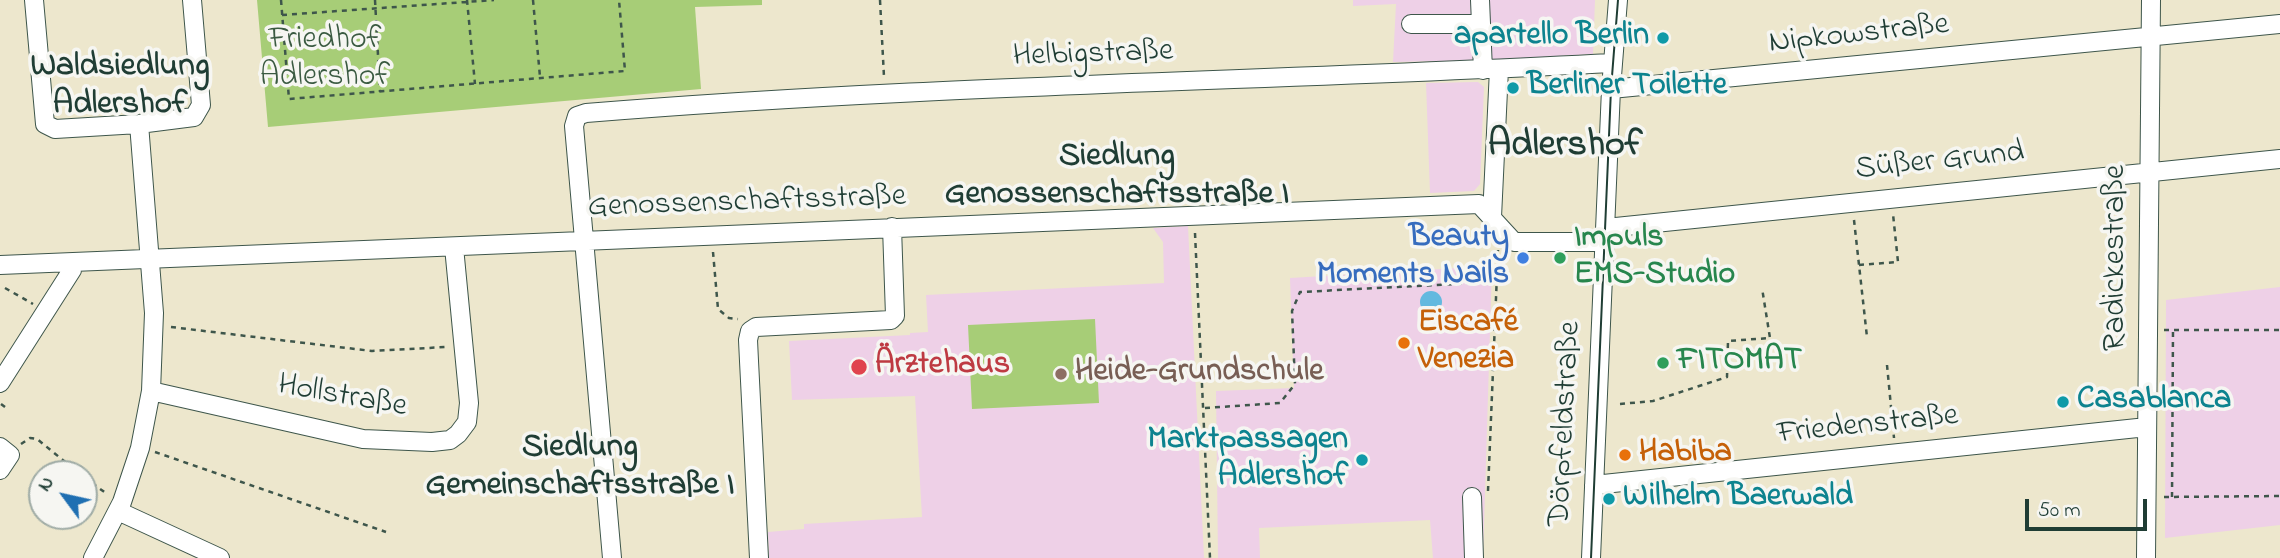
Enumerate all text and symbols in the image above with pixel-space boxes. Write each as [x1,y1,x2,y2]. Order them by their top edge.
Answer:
street label: Nipkowstraße [1767,7,1951,65]
place label: apartello Berlin [1454,19,1649,57]
park label: Friedhof Adlershof [260,23,390,98]
marker: apartello Berlin [1655,30,1671,46]
street label: Helbigstraße [1012,34,1174,78]
district label: Waldsiedlung Adlershof [31,49,209,127]
place label: Berliner Toilette [1527,69,1727,107]
marker: Berliner Toilette [1505,80,1521,96]
district label: Adlershof [1488,125,1642,171]
street label: Süßer Grund [1854,135,2026,191]
district label: Siedlung Genossenschaftsstraße I [945,139,1289,217]
street label: Radickestraße [2099,165,2137,351]
street label: Genossenschaftsstraße [587,179,907,229]
place label: Beauty Moments Nails [1317,221,1509,296]
place label: Impuls EMS-Studio [1574,221,1735,296]
marker: Beauty Moments Nails [1515,250,1531,266]
marker: Impuls EMS-Studio [1552,250,1568,266]
place label: Eiscafé Venezia [1418,306,1518,381]
street label: Dörpfeldstraße [1542,320,1592,528]
marker: Eiscafé Venezia [1396,335,1412,351]
place label: FITOMAT [1677,344,1802,382]
place label: Ärztehaus [875,348,1010,386]
place label: Heide-Grundschule [1075,355,1324,393]
marker: FITOMAT [1655,355,1671,371]
marker: Ärztehaus [849,357,869,377]
marker: Heide-Grundschule [1053,366,1069,382]
street label: Hollstraße [274,368,410,428]
place label: Casablanca [2077,383,2231,421]
marker: Casablanca [2055,394,2071,410]
street label: Friedenstraße [1776,398,1960,456]
place label: Marktpassagen Adlershof [1148,423,1348,498]
district label: Siedlung Gemeinschaftsstraße I [426,430,734,508]
place label: Habiba [1639,436,1732,474]
marker: Habiba [1617,447,1633,463]
marker: Marktpassagen Adlershof [1354,452,1370,468]
north arrow [28,460,98,530]
text: N [32,472,61,497]
place label: Wilhelm Baerwald [1623,480,1853,518]
scale bar [2028,484,2150,528]
marker: Wilhelm Baerwald [1601,491,1617,507]
text: 50 m [2038,496,2081,526]

